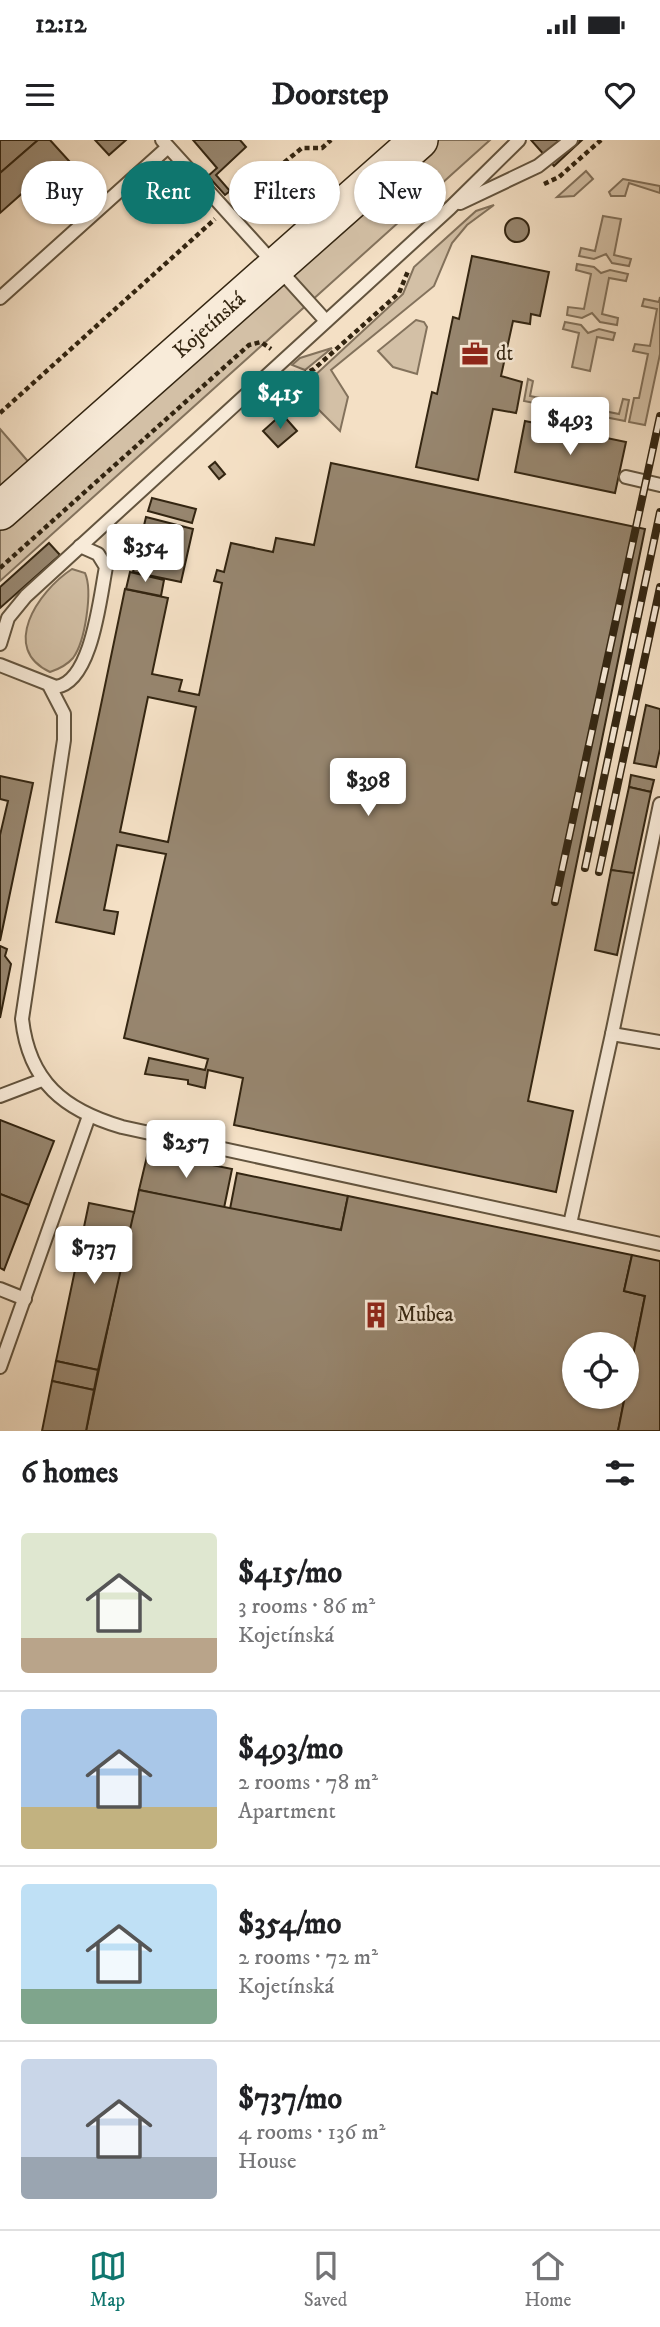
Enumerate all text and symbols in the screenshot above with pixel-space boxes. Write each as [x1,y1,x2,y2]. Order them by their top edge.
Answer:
text: 12:12 [35,8,86,41]
text: Doorstep [271,75,389,115]
icon: menu [21,76,59,114]
icon: heart [601,76,639,114]
chip: Buy [21,161,107,224]
chip: Rent [121,161,215,224]
chip: Filters [229,161,340,224]
chip: New [354,161,446,224]
street label: Kojetínská [168,286,251,364]
office icon: dt [460,339,490,369]
place label: dt [496,341,513,367]
pin: $415 [239,372,321,431]
text: $415 [257,379,303,408]
pin: $493 [529,398,611,457]
text: $493 [547,405,593,434]
pin: $354 [104,524,186,584]
text: $354 [123,532,167,561]
pin: $398 [327,758,409,818]
text: $398 [346,766,390,795]
pin: $257 [145,1121,227,1180]
text: $257 [162,1128,210,1157]
pin: $737 [53,1226,135,1286]
text: $737 [71,1234,117,1263]
building icon: Mubea [361,1300,391,1330]
place label: Mubea [397,1302,454,1328]
map controls [562,1332,639,1409]
button: locate [562,1332,639,1409]
icon: filters [601,1454,639,1492]
text: 6 homes [21,1455,118,1492]
text: $415/mo [238,1555,342,1592]
icon: home [77,1561,161,1645]
text: 3 rooms · 86 m² [238,1592,375,1621]
text: Kojetínská [238,1621,334,1650]
text: $493/mo [238,1731,343,1768]
icon: home [77,1737,161,1821]
text: 2 rooms · 78 m² [238,1768,378,1797]
text: Apartment [238,1797,336,1826]
text: $354/mo [238,1906,341,1943]
icon: home [77,1912,161,1996]
text: 2 rooms · 72 m² [238,1943,378,1972]
text: Kojetínská [238,1972,334,2001]
text: $737/mo [238,2081,342,2118]
icon: home [77,2087,161,2171]
text: 4 rooms · 136 m² [238,2118,385,2147]
text: House [238,2147,296,2176]
tab: Map [89,2247,127,2312]
tab: Saved [304,2247,347,2312]
tab: Home [524,2247,571,2312]

